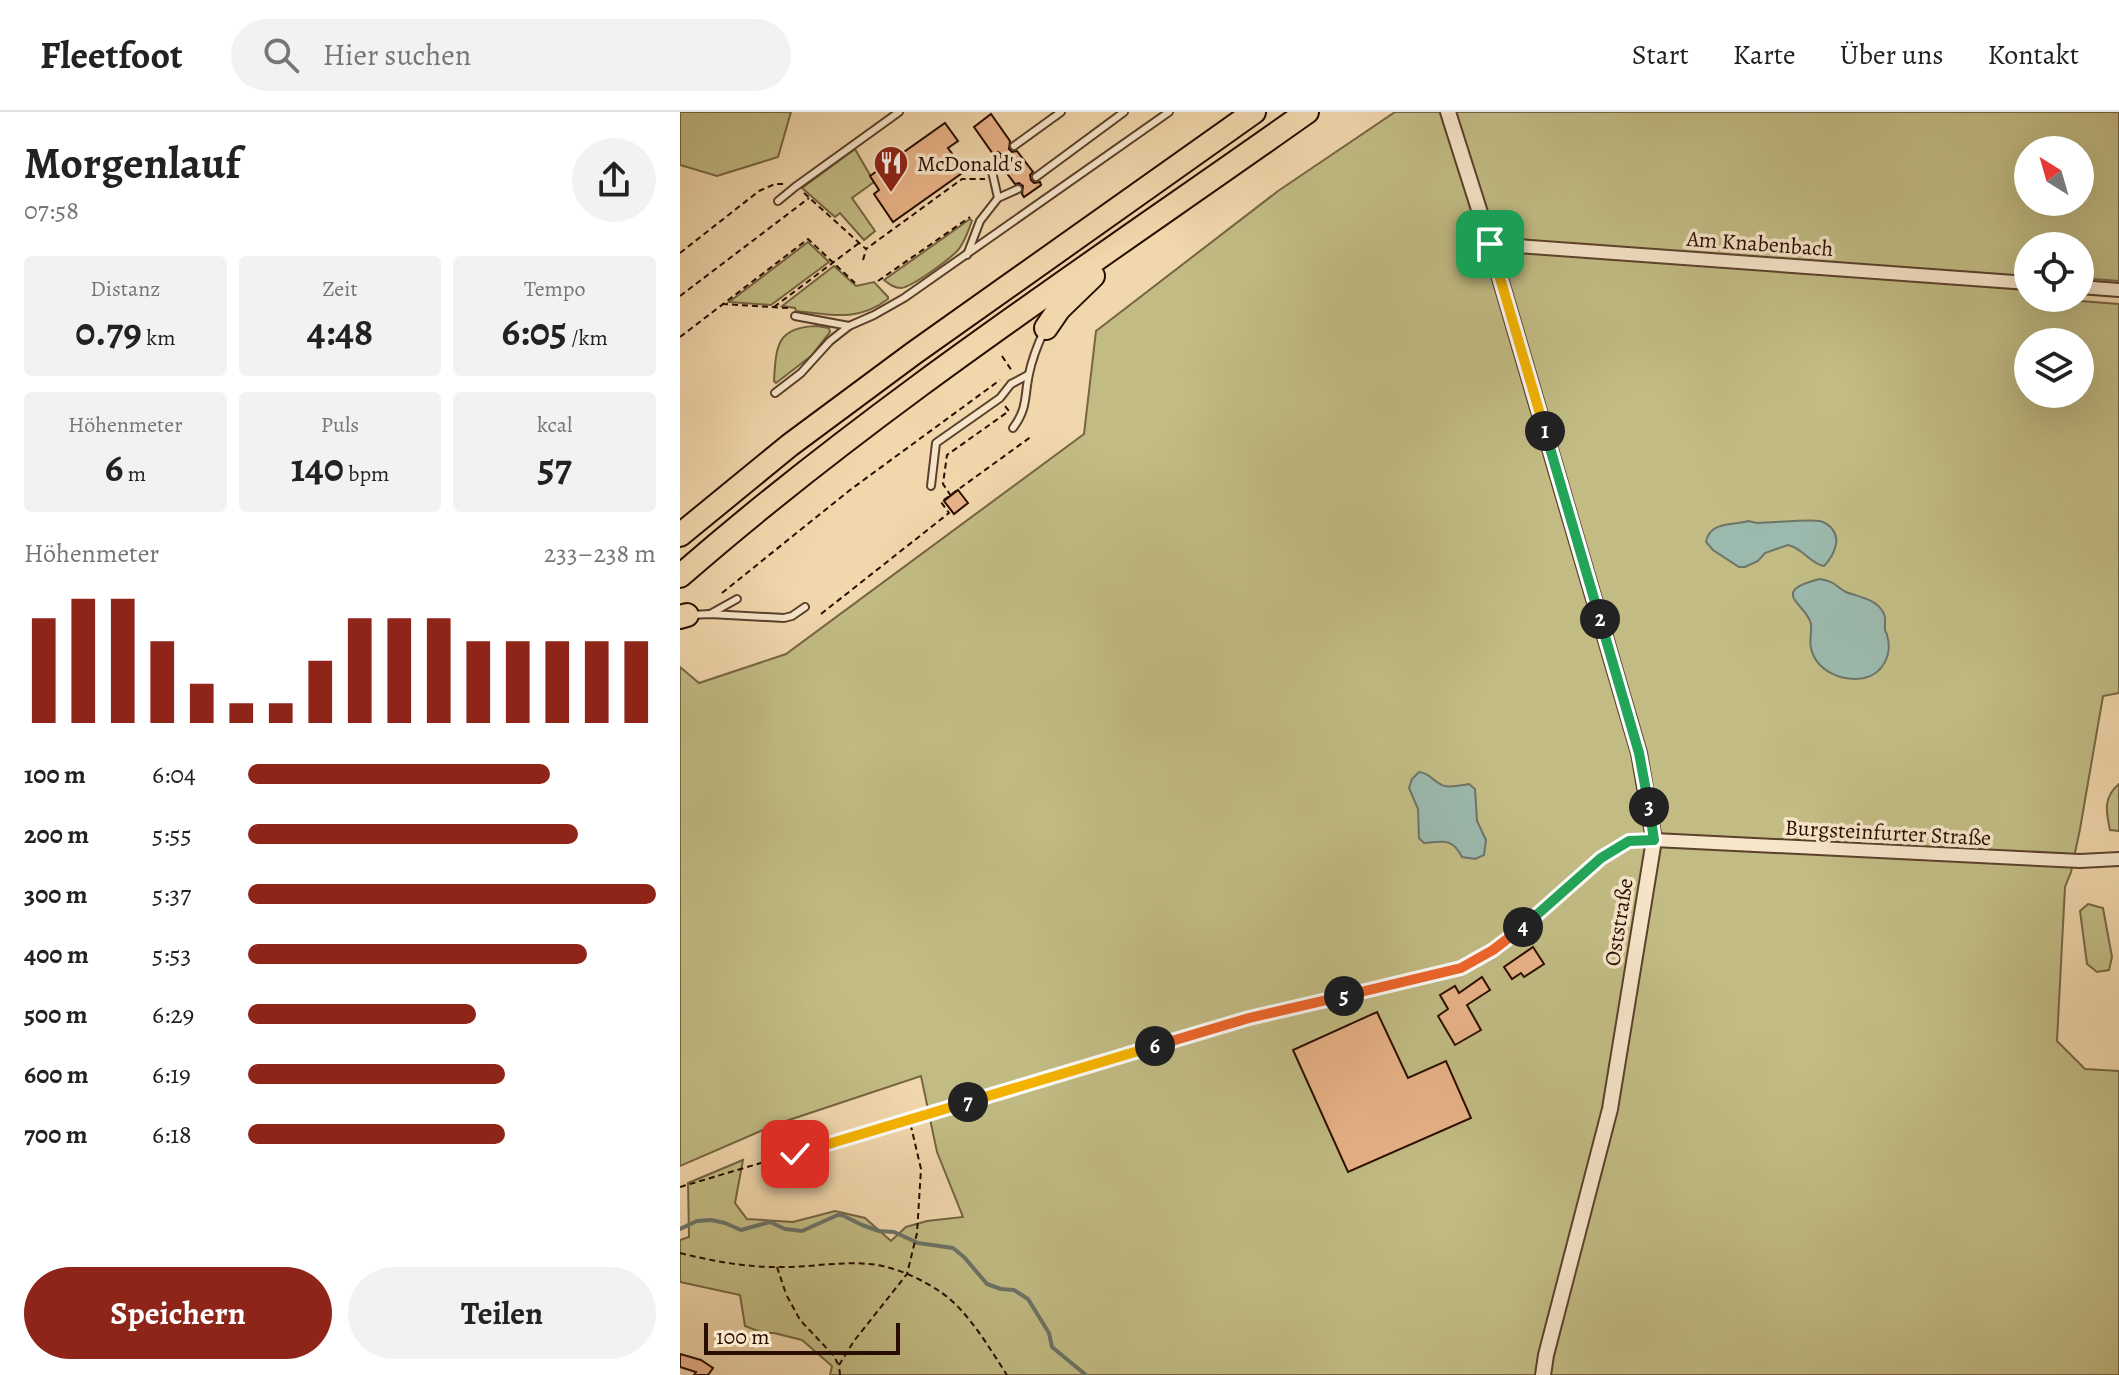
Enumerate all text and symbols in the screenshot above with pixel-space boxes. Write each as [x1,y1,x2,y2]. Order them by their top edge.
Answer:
search box [231,19,791,91]
text: Fleetfoot [40,29,183,81]
icon: search [259,33,303,77]
text: Hier suchen [323,35,471,75]
text: Start [1632,36,1689,74]
text: Karte [1733,36,1796,74]
text: Über uns [1840,36,1944,74]
text: Kontakt [1988,36,2079,74]
text: Morgenlauf [24,133,240,193]
north arrow [2014,136,2094,216]
map controls [2014,136,2094,408]
button: share [572,138,656,222]
restaurant icon: McDonald's [872,144,910,194]
place label: McDonald's [917,149,1023,179]
text: 07:58 [24,193,79,228]
pin [1456,210,1524,278]
icon: arrive [1468,222,1512,266]
street label: Am Knabenbach [1685,224,1834,264]
button: locate [2014,232,2094,312]
text: Distanz [90,274,160,304]
text: Zeit [322,274,358,304]
text: Tempo [524,274,585,304]
text: 0.79 [75,304,142,359]
text: 4:48 [307,304,373,359]
text: 6:05 [502,304,567,359]
text: km [142,323,176,353]
text: /km [567,323,608,353]
button: layers [2014,328,2094,408]
text: Höhenmeter [68,410,183,440]
text: Puls [321,410,359,440]
text: kcal [537,410,572,440]
pin: 1 [1525,411,1565,451]
text: 1 [1541,416,1549,446]
text: 6 [105,440,123,495]
text: 140 [291,440,344,495]
text: 57 [538,440,572,495]
text: m [123,459,146,489]
text: bpm [344,459,389,489]
text: Höhenmeter [24,536,159,571]
text: 233–238 m [544,536,656,571]
pin: 2 [1580,599,1620,639]
text: 2 [1595,604,1605,634]
text: 100 m [24,757,86,792]
text: 6:04 [152,757,196,792]
pin: 3 [1629,787,1669,827]
text: 3 [1644,792,1654,822]
street label: Burgsteinfurter Straße [1784,813,1992,853]
text: 200 m [24,817,89,852]
text: 5:55 [152,817,192,852]
street label: Oststraße [1597,876,1641,968]
text: 300 m [24,877,88,912]
text: 5:37 [152,877,191,912]
pin: 4 [1503,907,1543,947]
text: 4 [1518,912,1528,942]
text: 400 m [24,937,89,972]
text: 5:53 [152,937,191,972]
pin: 5 [1324,976,1364,1016]
text: 5 [1339,981,1349,1011]
text: 500 m [24,997,88,1032]
text: 6:29 [152,997,194,1032]
pin: 6 [1135,1026,1175,1066]
text: 6 [1150,1031,1160,1061]
text: 600 m [24,1057,89,1092]
text: 6:19 [152,1057,191,1092]
pin: 7 [948,1082,988,1122]
text: 7 [963,1087,973,1117]
text: 700 m [24,1117,88,1152]
text: 6:18 [152,1117,192,1152]
pin [761,1120,829,1188]
icon: check [773,1132,817,1176]
button: Speichern [24,1267,332,1359]
button: Teilen [348,1267,656,1359]
scale bar [704,1319,900,1355]
text: 100 m [716,1322,770,1352]

